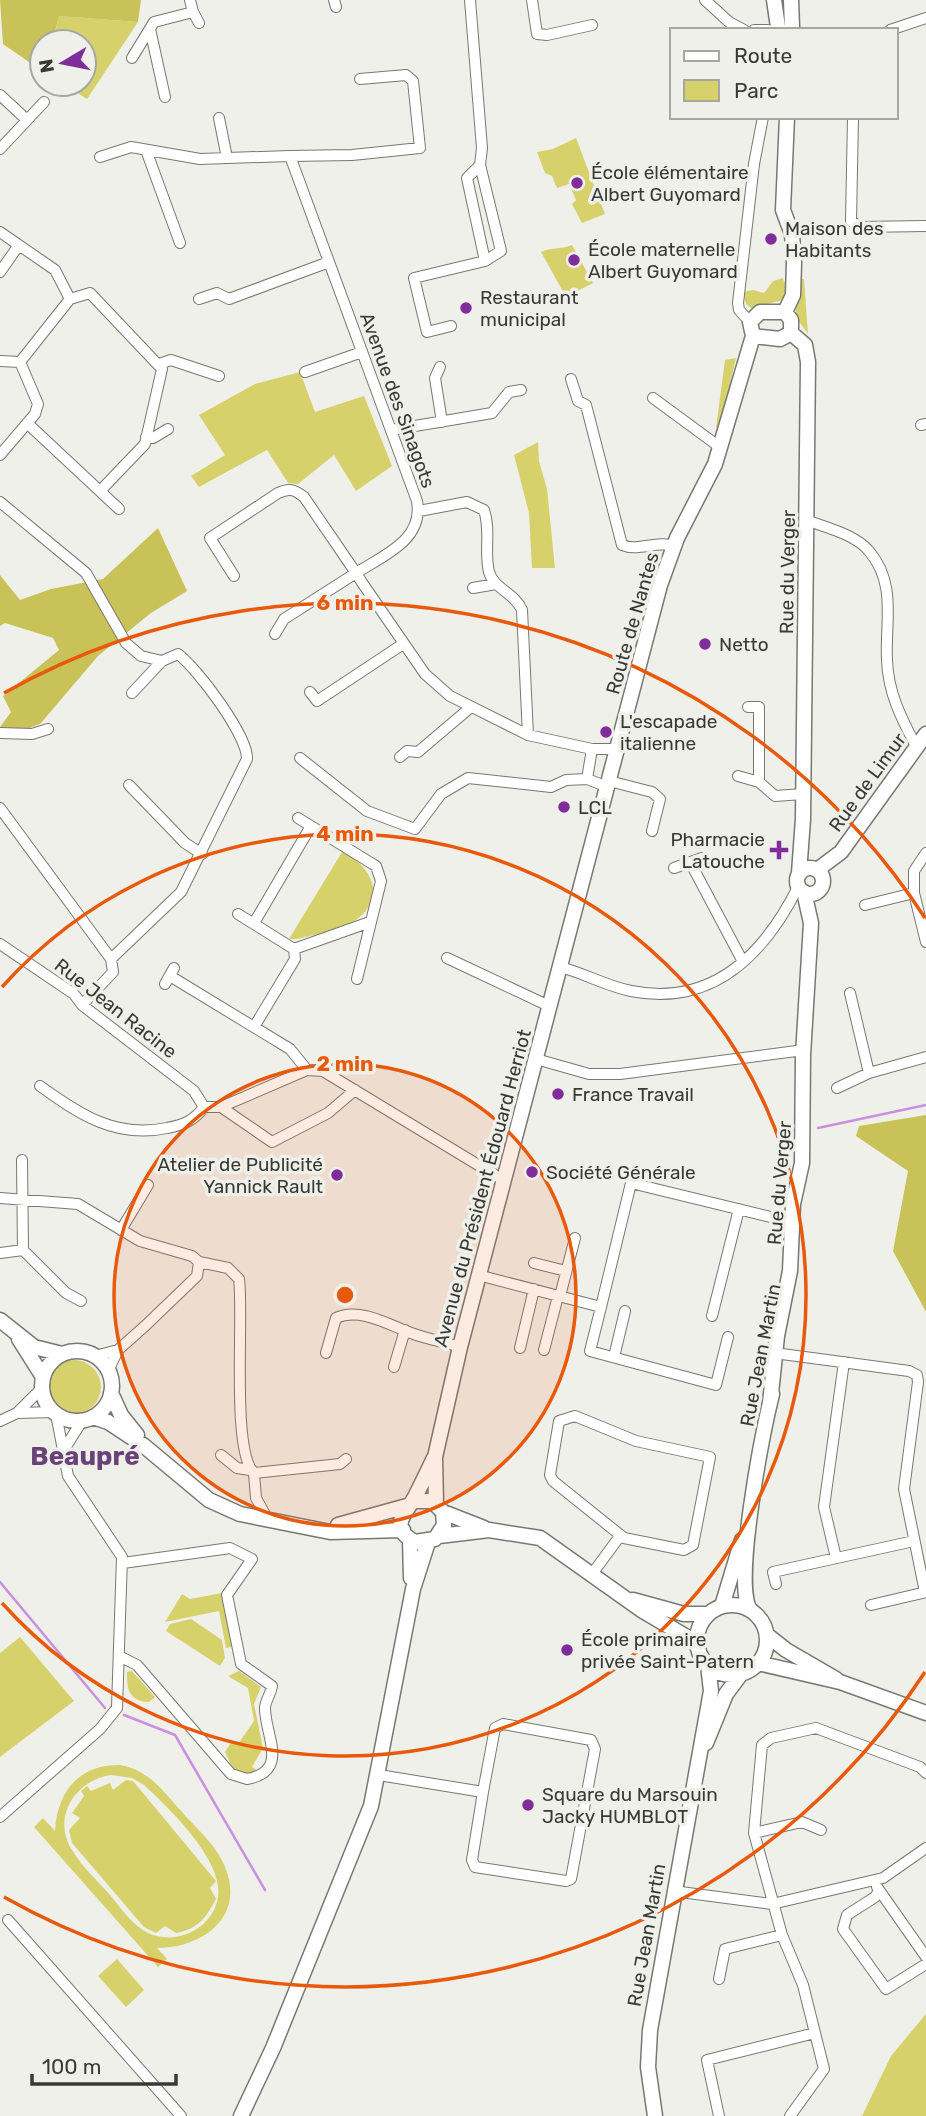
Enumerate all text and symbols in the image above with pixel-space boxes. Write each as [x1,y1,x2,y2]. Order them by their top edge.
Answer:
north arrow [28,28,98,98]
legend [670,28,898,119]
text: Route [734,43,792,68]
text: N [34,57,59,75]
text: Parc [734,78,778,103]
place label: École élémentaire Albert Guyomard [591,161,749,206]
marker: École élémentaire Albert Guyomard [569,175,585,191]
place label: Maison des Habitants [785,217,884,262]
marker: Maison des Habitants [763,231,779,247]
place label: École maternelle Albert Guyomard [588,238,738,283]
marker: École maternelle Albert Guyomard [566,252,582,268]
place label: Restaurant municipal [480,286,579,331]
marker: Restaurant municipal [458,300,474,316]
street label: Avenue des Sinagots [355,309,440,491]
street label: Rue du Verger [775,509,800,634]
street label: Route de Nantes [601,549,664,697]
text: 6 min [317,590,373,615]
place label: Netto [719,633,769,656]
marker: Netto [697,636,713,652]
place label: L'escapade italienne [620,710,717,755]
marker: L'escapade italienne [598,724,614,740]
street label: Rue de Limur [824,728,911,836]
place label: LCL [578,796,612,819]
marker: LCL [556,799,572,815]
text: 4 min [316,821,374,846]
place label: Pharmacie Latouche [670,828,765,873]
marker: Pharmacie Latouche [771,842,787,858]
street label: Rue Jean Racine [50,954,181,1063]
street label: Avenue du Président Édouard Herriot [429,1026,536,1350]
text: 2 min [317,1051,373,1076]
place label: France Travail [572,1083,694,1106]
marker: France Travail [550,1086,566,1102]
street label: Rue du Verger [763,1119,796,1246]
place label: Atelier de Publicité Yannick Rault [158,1153,324,1198]
place label: Société Générale [546,1161,696,1184]
marker: Société Générale [524,1164,540,1180]
marker: Atelier de Publicité Yannick Rault [329,1167,345,1183]
street label: Rue Jean Martin [735,1282,786,1428]
centre of rings [333,1283,357,1307]
district label: Beaupré [30,1441,140,1472]
place label: École primaire privée Saint-Patern [581,1628,754,1673]
marker: École primaire privée Saint-Patern [559,1642,575,1658]
place label: Square du Marsouin Jacky HUMBLOT [542,1783,718,1828]
marker: Square du Marsouin Jacky HUMBLOT [520,1797,536,1813]
street label: Rue Jean Martin [623,1862,670,2008]
scale bar [32,2042,175,2086]
text: 100 m [42,2054,101,2079]

